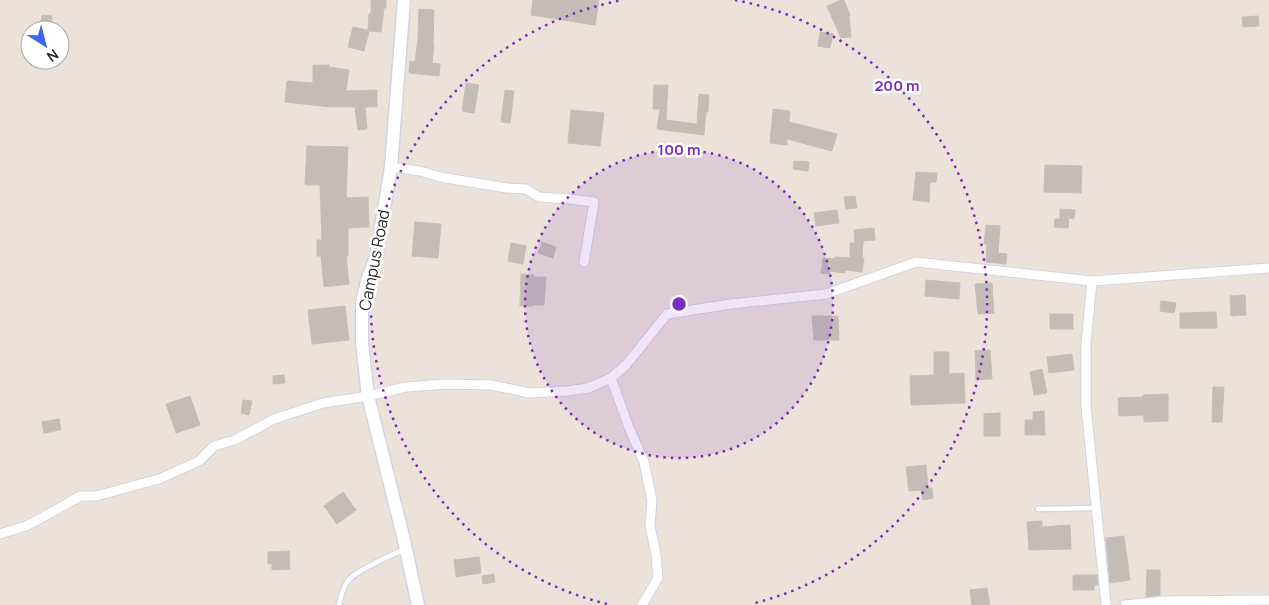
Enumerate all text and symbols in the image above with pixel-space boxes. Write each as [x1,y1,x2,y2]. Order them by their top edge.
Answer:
north arrow [20,20,70,70]
text: N [43,45,63,67]
text: 200 m [874,75,920,96]
text: 100 m [658,139,700,160]
street label: Campus Road [353,208,395,312]
centre of rings [670,295,688,313]

